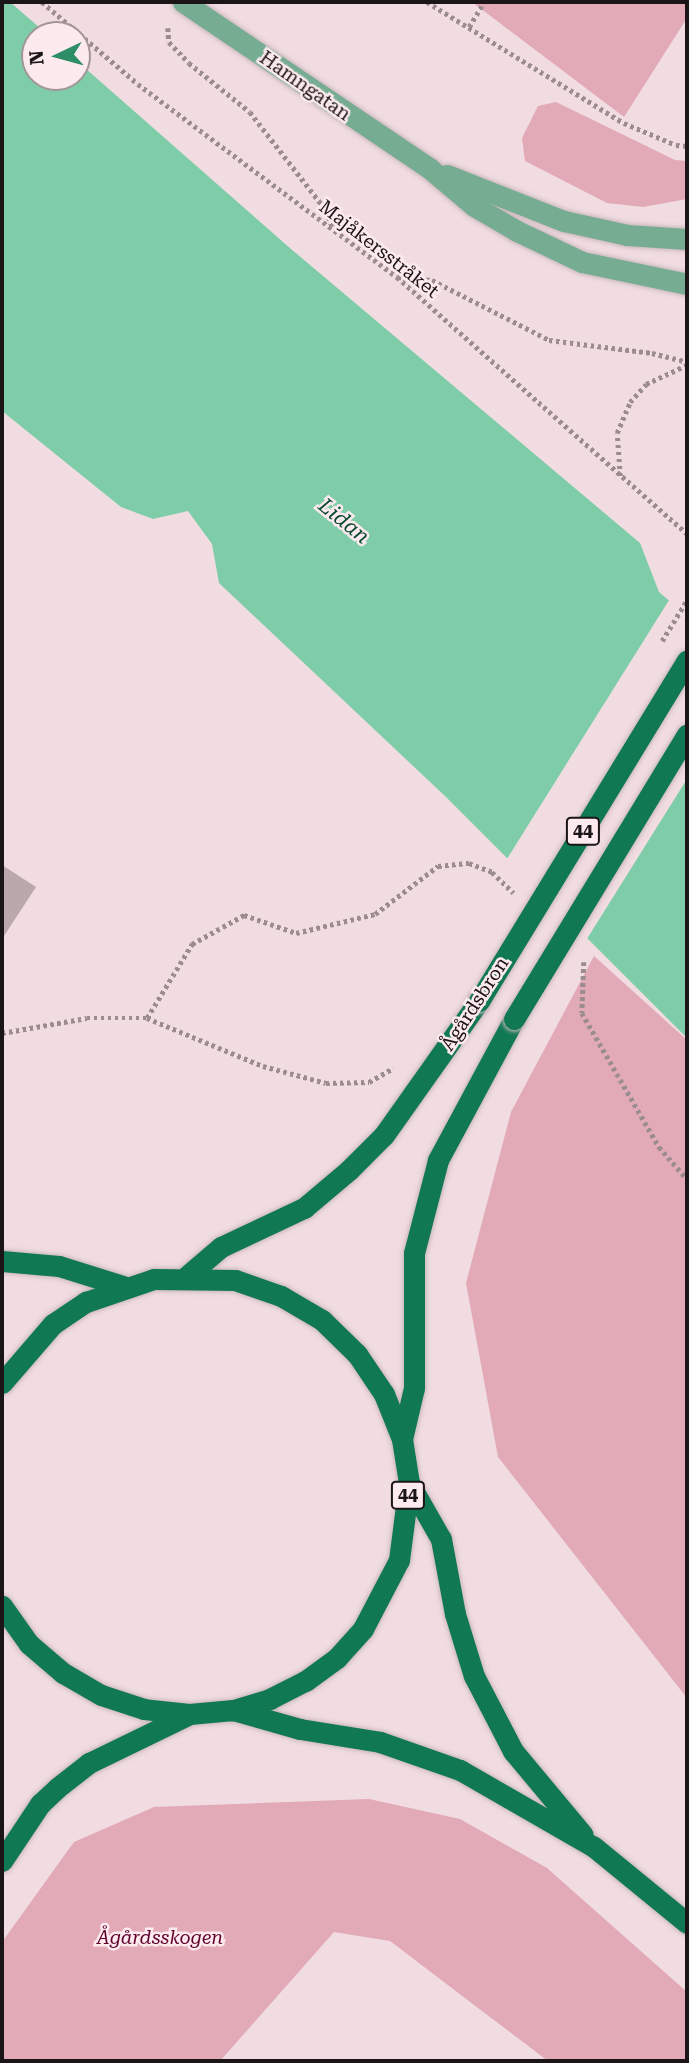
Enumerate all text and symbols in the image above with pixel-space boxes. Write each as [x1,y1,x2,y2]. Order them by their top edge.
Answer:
north arrow [21,21,91,91]
street label: Hamngatan [255,46,355,126]
text: N [24,49,49,66]
street label: Majåkersstråket [315,195,443,303]
water label: Lidan [313,493,375,549]
road number: 44 [566,816,600,846]
street label: Ågårdsbron [436,953,514,1055]
road number: 44 [390,1480,426,1510]
park label: Ågårdsskogen [97,1927,223,1949]

